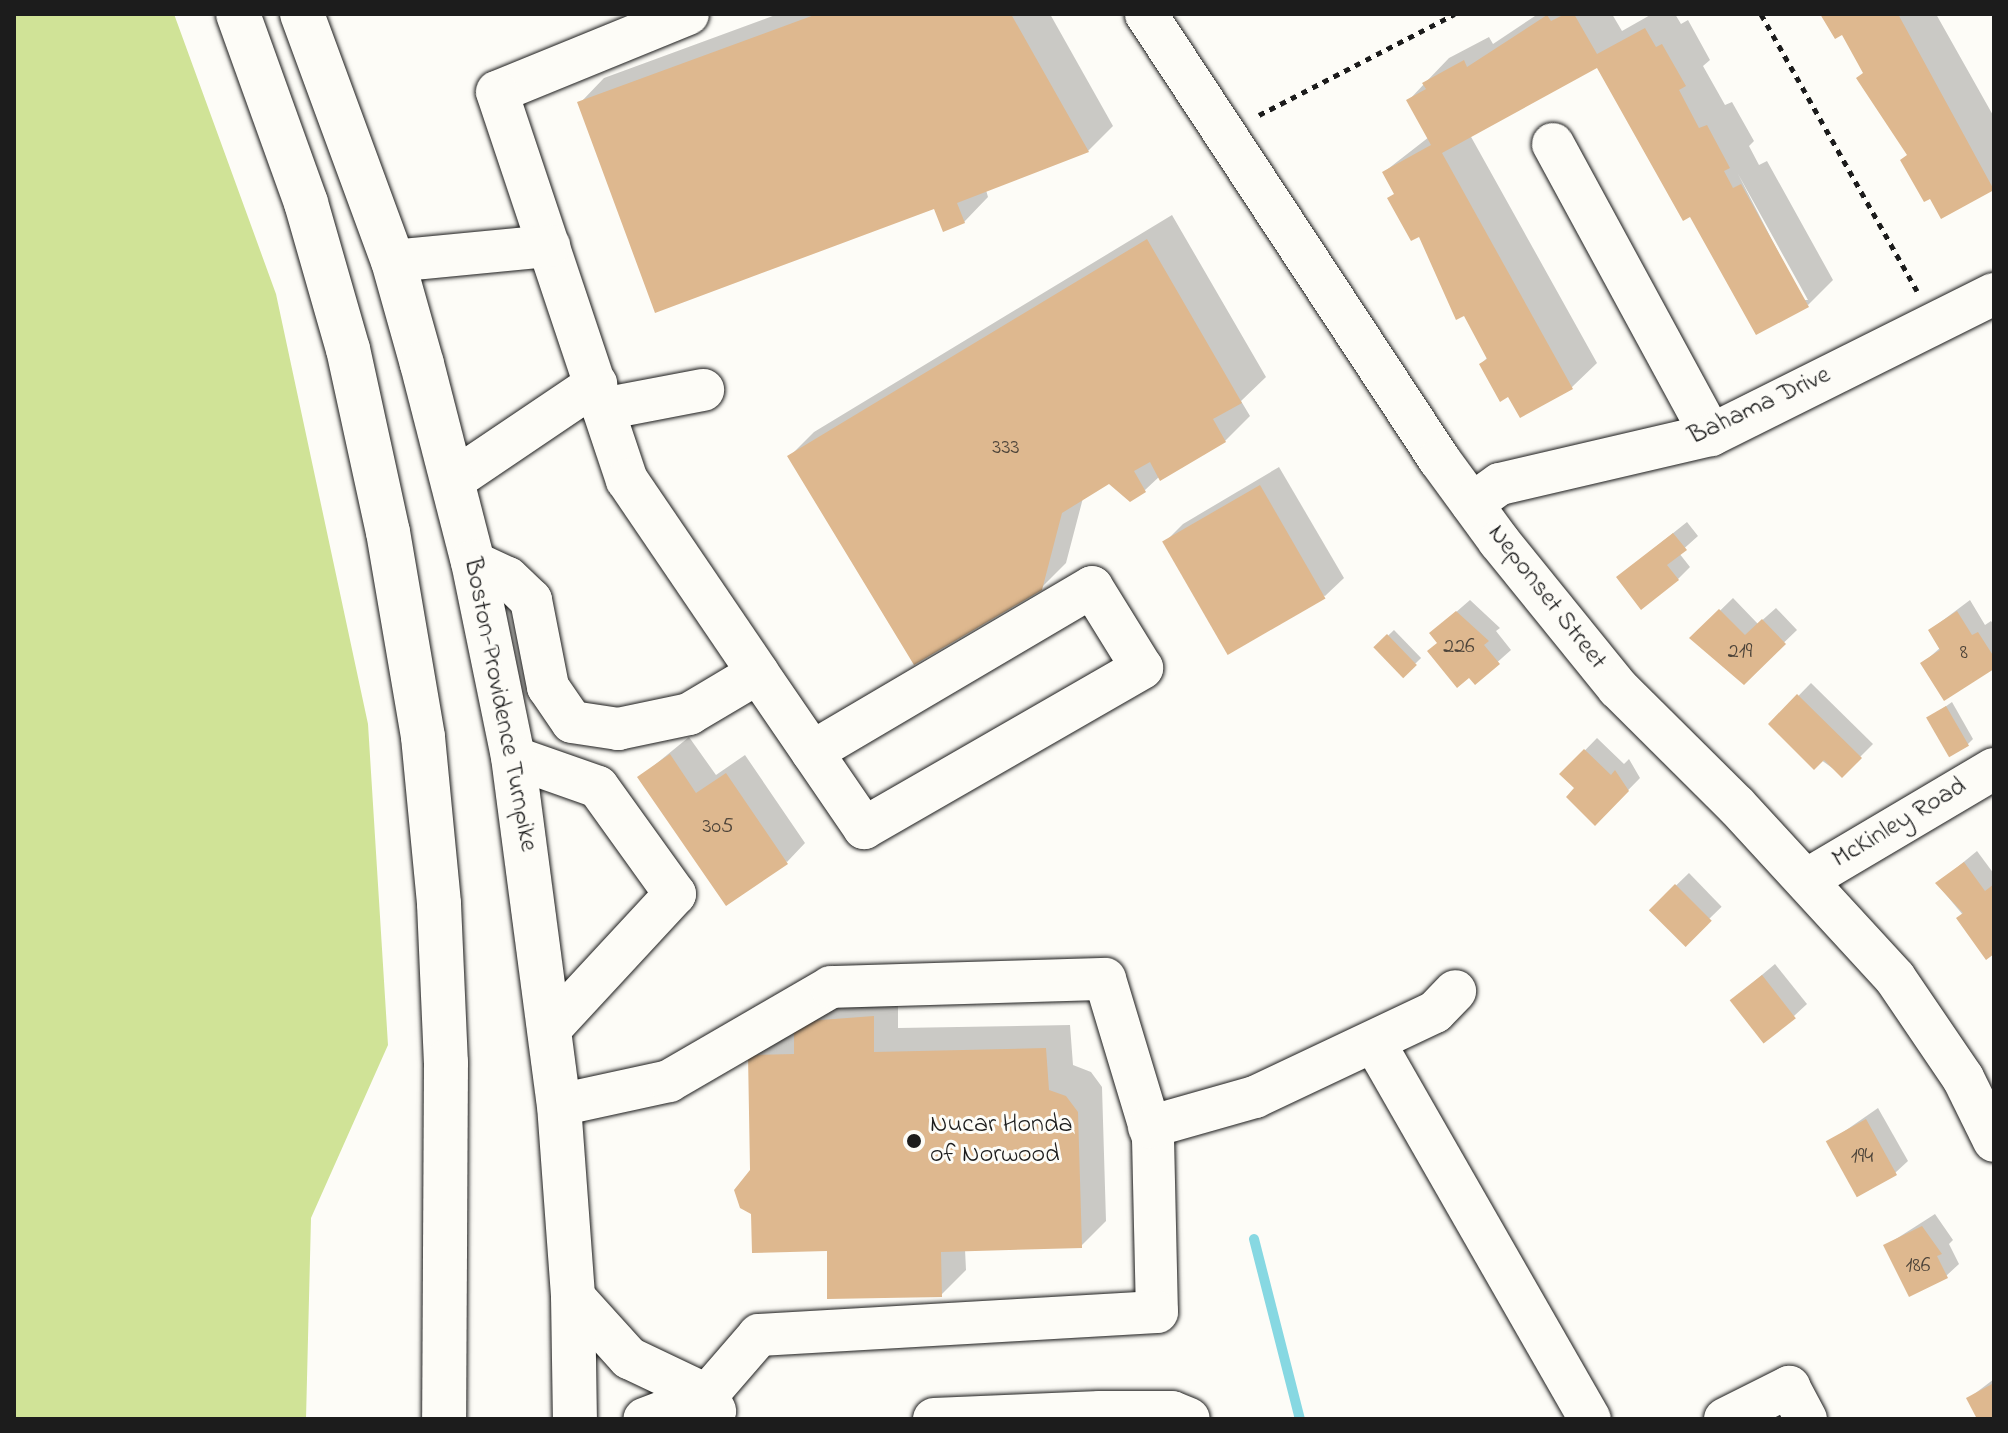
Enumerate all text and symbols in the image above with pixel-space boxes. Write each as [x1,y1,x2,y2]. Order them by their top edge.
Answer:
street label: Bahama Drive [1684,361,1836,453]
house number: 333 [992,436,1020,462]
street label: Neponset Street [1480,519,1612,677]
street label: Boston-Providence Turnpike [455,556,543,854]
house number: 226 [1443,635,1475,661]
house number: 219 [1728,640,1752,666]
house number: 8 [1960,641,1968,667]
street label: McKinley Road [1827,772,1973,876]
house number: 305 [702,815,734,841]
place label: Nucar Honda of Norwood [930,1110,1073,1172]
marker: Nucar Honda of Norwood [905,1132,923,1150]
house number: 194 [1851,1145,1873,1171]
house number: 186 [1906,1254,1930,1280]

